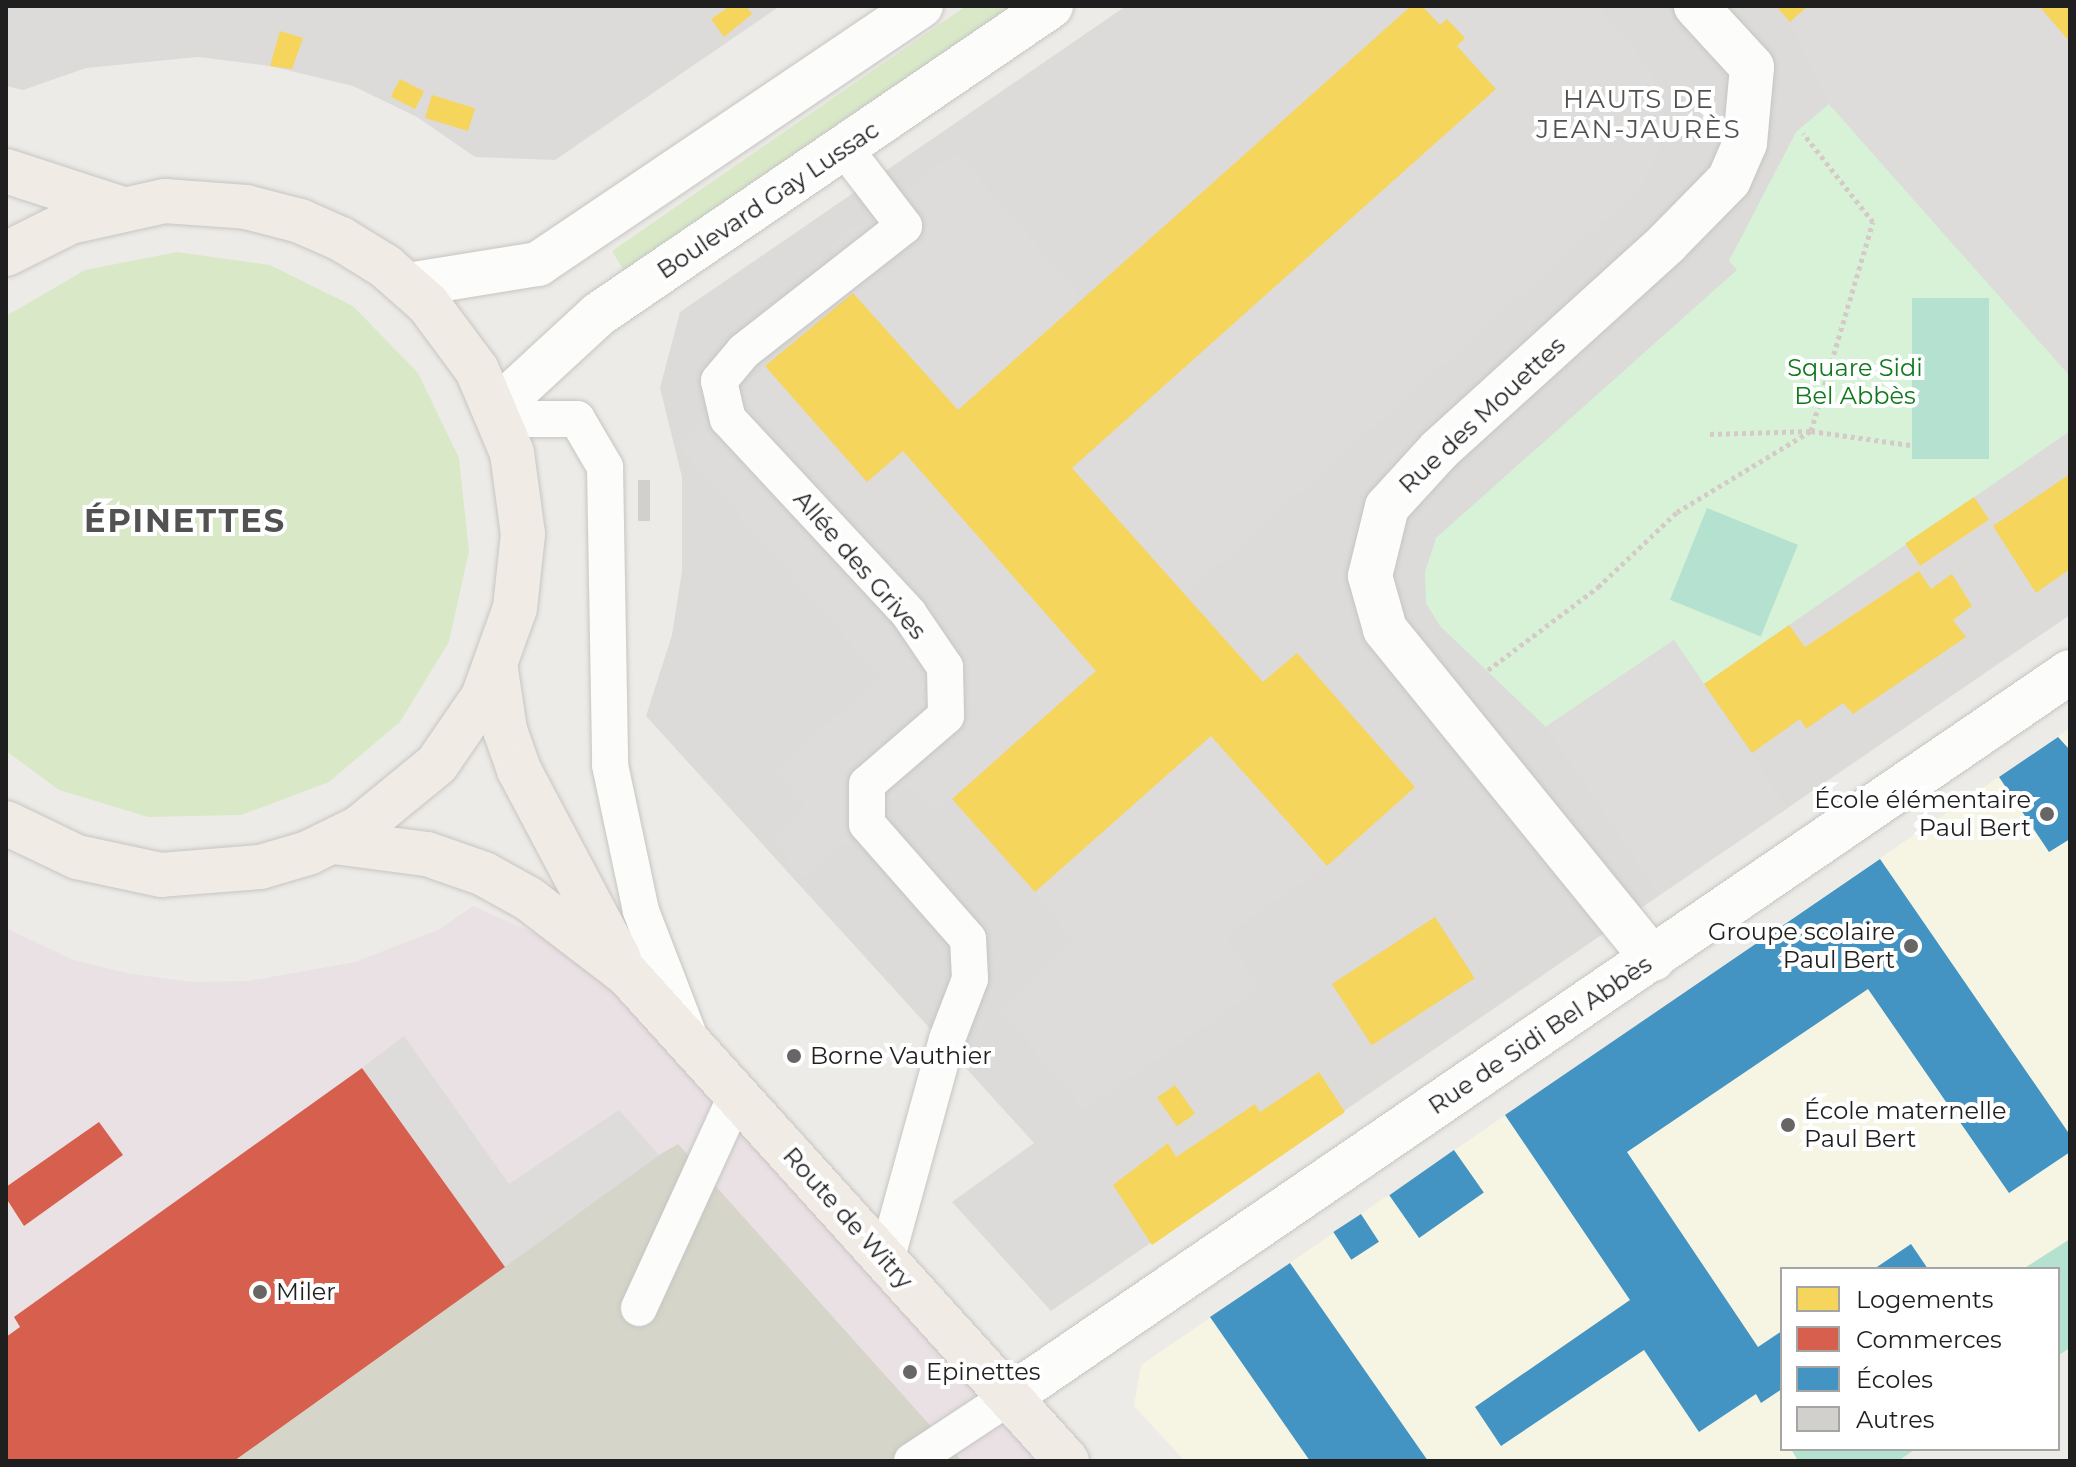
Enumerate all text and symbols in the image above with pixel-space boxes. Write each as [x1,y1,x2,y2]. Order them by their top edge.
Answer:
district label: HAUTS DE JEAN-JAURÈS [1536,84,1742,146]
street label: Boulevard Gay Lussac [652,115,884,285]
street label: Rue des Mouettes [1393,331,1571,499]
park label: Square Sidi Bel Abbès [1787,354,1923,410]
street label: Allée des Grives [788,485,932,645]
district label: ÉPINETTES [84,502,286,540]
place label: École élémentaire Paul Bert [1814,786,2031,842]
marker: École élémentaire Paul Bert [2038,805,2056,823]
place label: Groupe scolaire Paul Bert [1708,918,1895,974]
marker: Groupe scolaire Paul Bert [1902,937,1920,955]
street label: Rue de Sidi Bel Abbès [1423,950,1657,1120]
place label: Borne Vauthier [810,1042,992,1070]
marker: Borne Vauthier [785,1047,803,1065]
place label: École maternelle Paul Bert [1804,1097,2006,1153]
marker: École maternelle Paul Bert [1779,1116,1797,1134]
street label: Route de Witry [777,1141,919,1295]
legend [1780,1267,2060,1451]
place label: Miler [276,1278,336,1306]
marker: Miler [251,1283,269,1301]
text: Logements [1856,1285,1994,1314]
text: Commerces [1856,1325,2002,1354]
place label: Epinettes [926,1358,1040,1386]
marker: Epinettes [901,1363,919,1381]
text: Écoles [1856,1365,1933,1394]
text: Autres [1856,1405,1934,1434]

